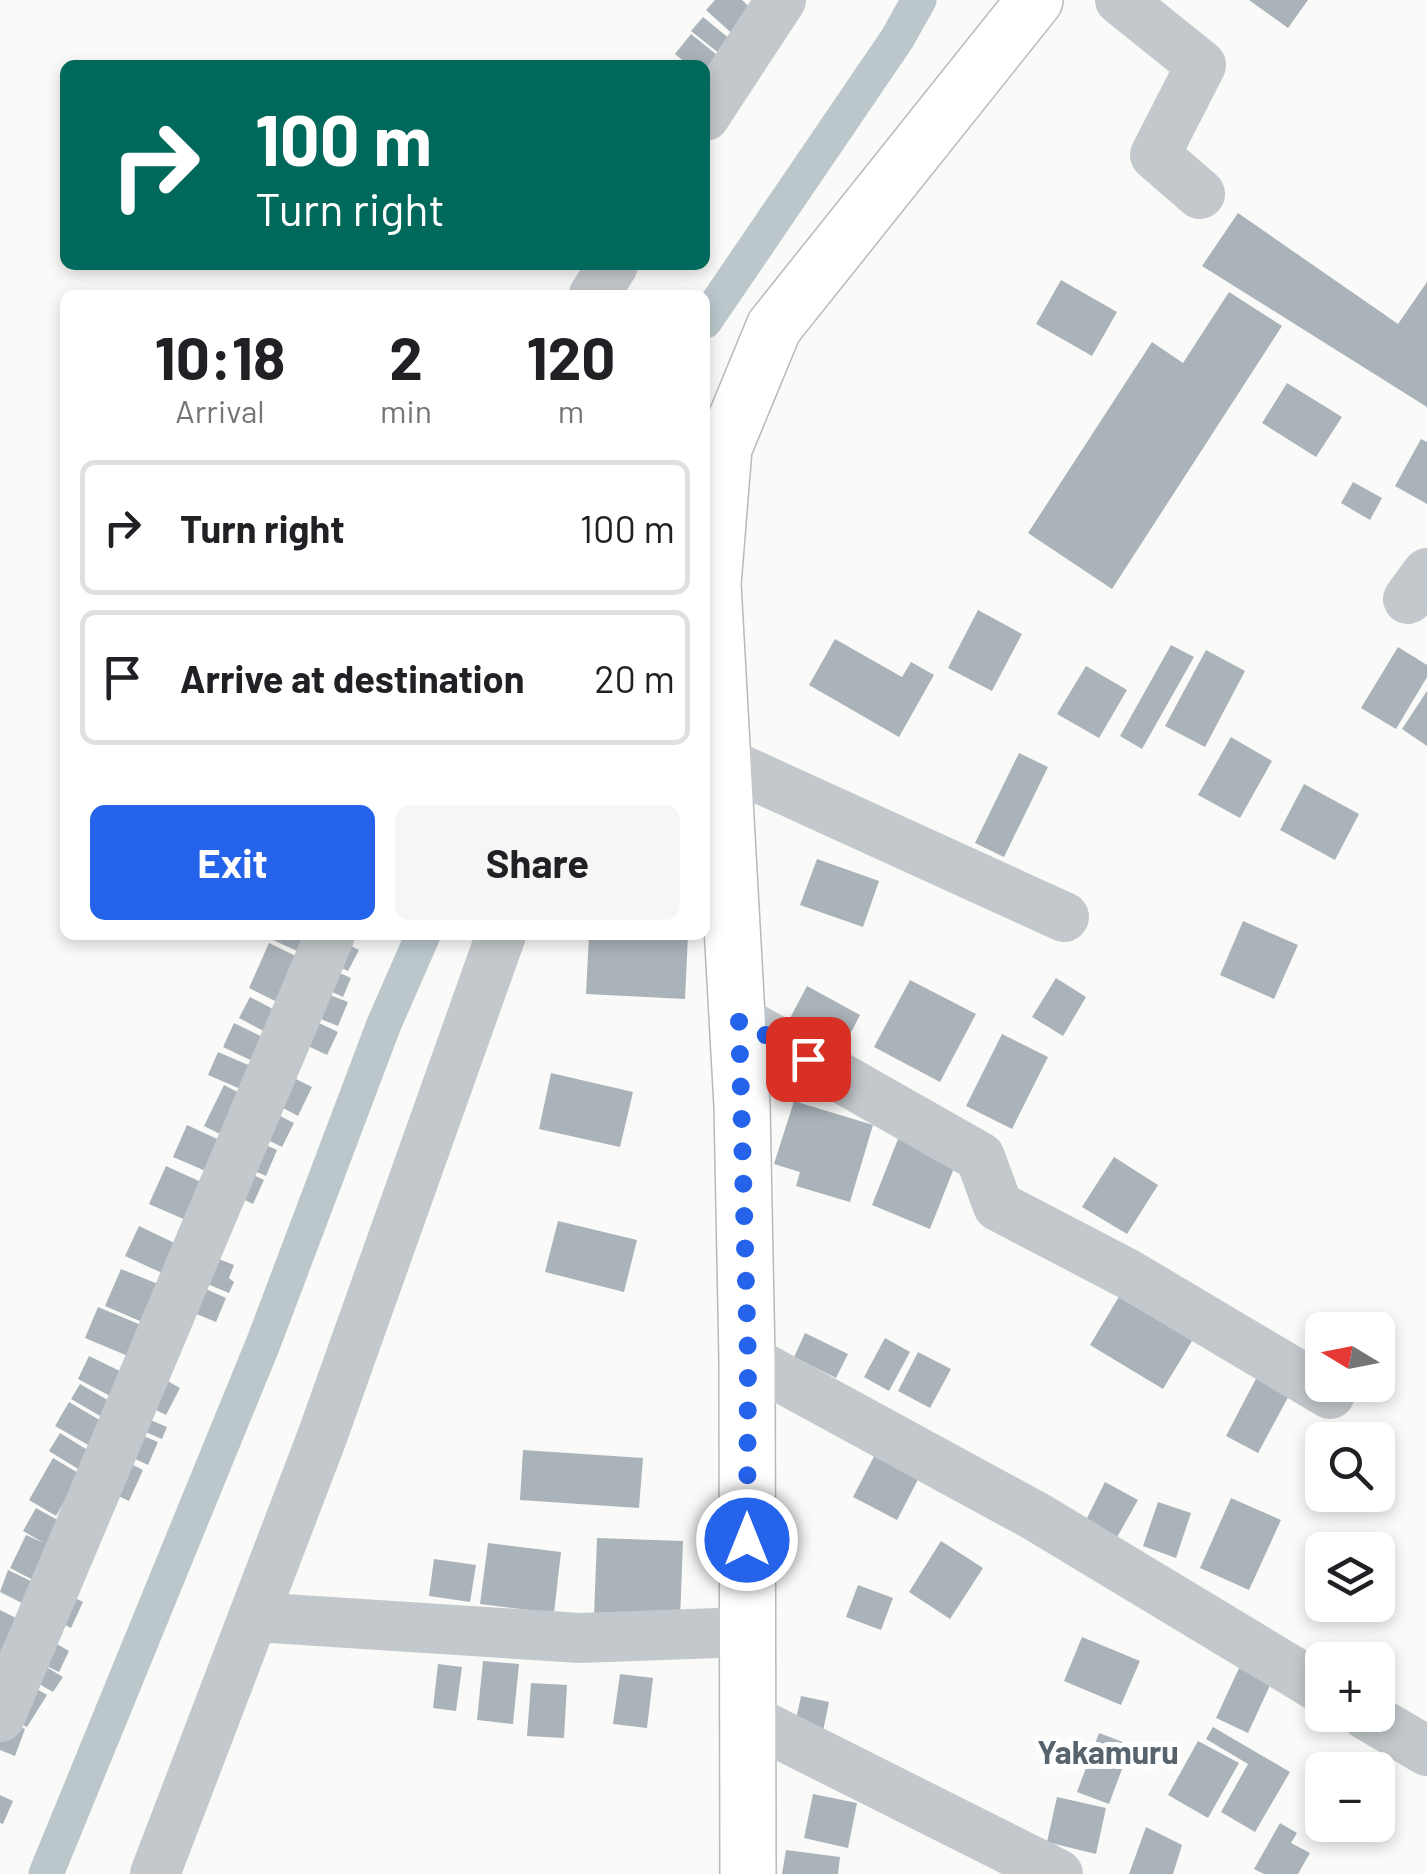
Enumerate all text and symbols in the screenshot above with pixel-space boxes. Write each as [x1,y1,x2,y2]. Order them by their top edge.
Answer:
text: 100 m [255,96,432,180]
icon: right [90,100,220,230]
text: Turn right [255,181,445,235]
text: 10:18 [155,320,286,392]
text: 2 [389,320,423,392]
text: 120 [526,320,615,392]
text: Arrival [175,391,265,429]
text: min [380,391,432,429]
text: m [558,391,584,429]
icon: right [95,500,150,555]
text: Turn right [180,505,345,551]
text: 100 m [580,505,675,551]
icon: arrive [95,650,150,705]
text: Arrive at destination [180,655,525,701]
text: 20 m [594,655,675,701]
button: Exit [90,805,375,920]
button: Share [395,805,680,920]
pin [766,1017,851,1102]
icon: arrive [781,1032,836,1087]
north arrow [1305,1312,1395,1402]
map controls [1305,1312,1395,1842]
button: search [1305,1422,1395,1512]
position arrow [695,1488,799,1592]
button: layers [1305,1532,1395,1622]
button: + [1305,1642,1395,1732]
district label: Yakamuru [1037,1732,1179,1770]
button: − [1305,1752,1395,1842]

